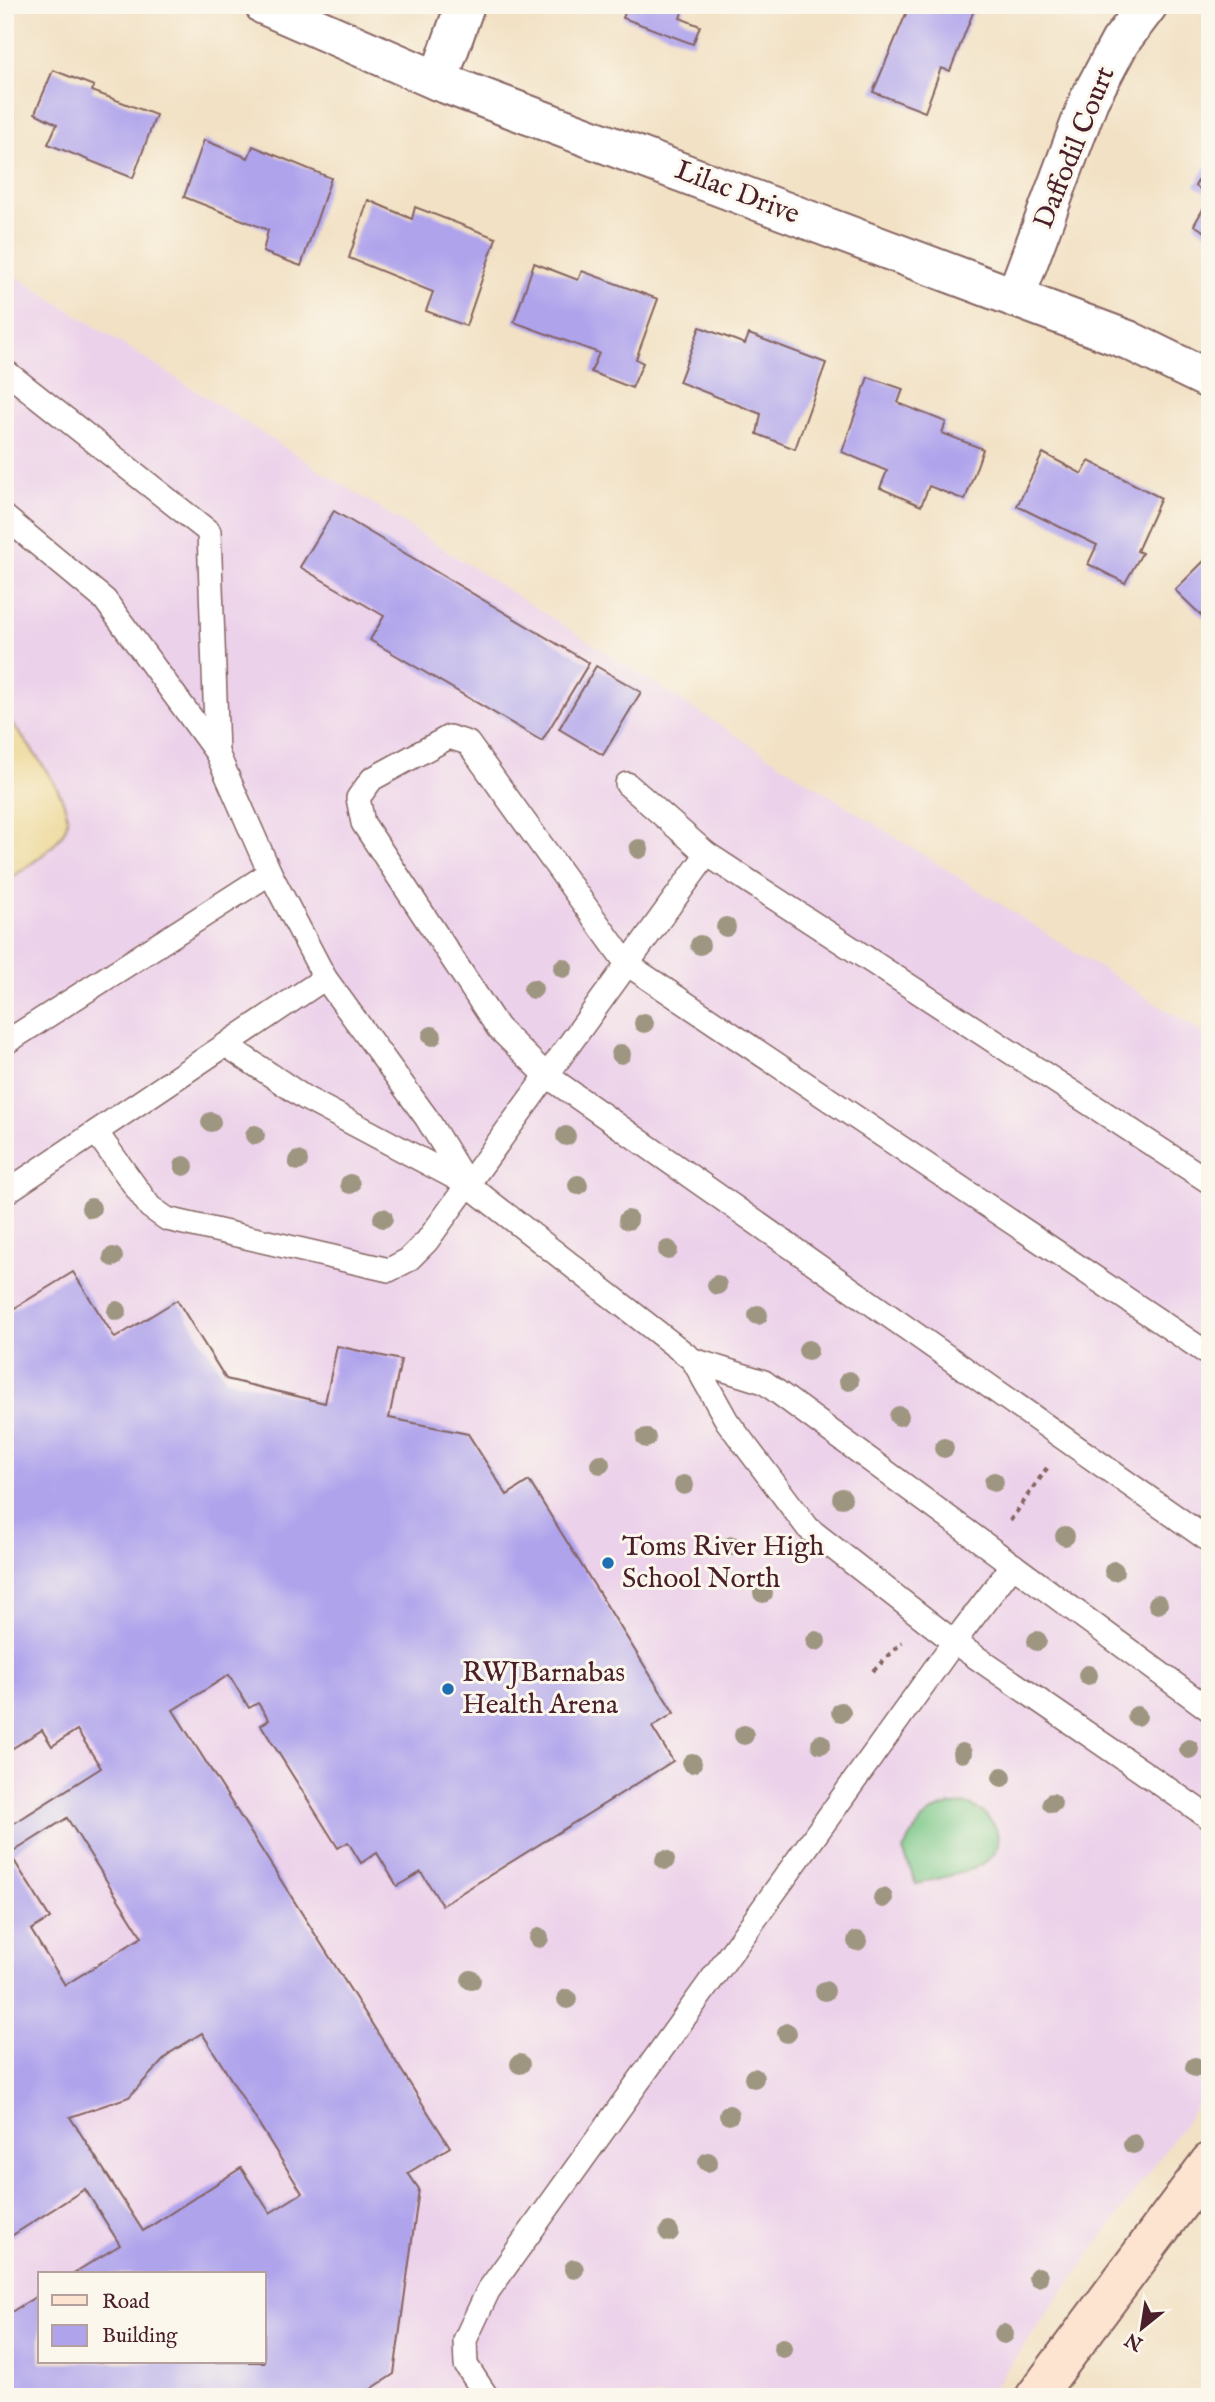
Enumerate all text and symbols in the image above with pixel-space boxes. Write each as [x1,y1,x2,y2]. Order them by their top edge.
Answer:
street label: Daffodil Court [1027,61,1124,234]
street label: Lilac Drive [670,153,804,233]
place label: Toms River High School North [622,1530,824,1597]
marker: Toms River High School North [600,1555,616,1571]
place label: RWJBarnabas Health Arena [462,1656,625,1723]
marker: RWJBarnabas Health Arena [440,1681,456,1697]
legend [38,2272,266,2364]
text: Road [102,2289,150,2316]
north arrow [1106,2294,1176,2364]
text: Building [102,2323,178,2350]
text: N [1121,2326,1148,2356]

